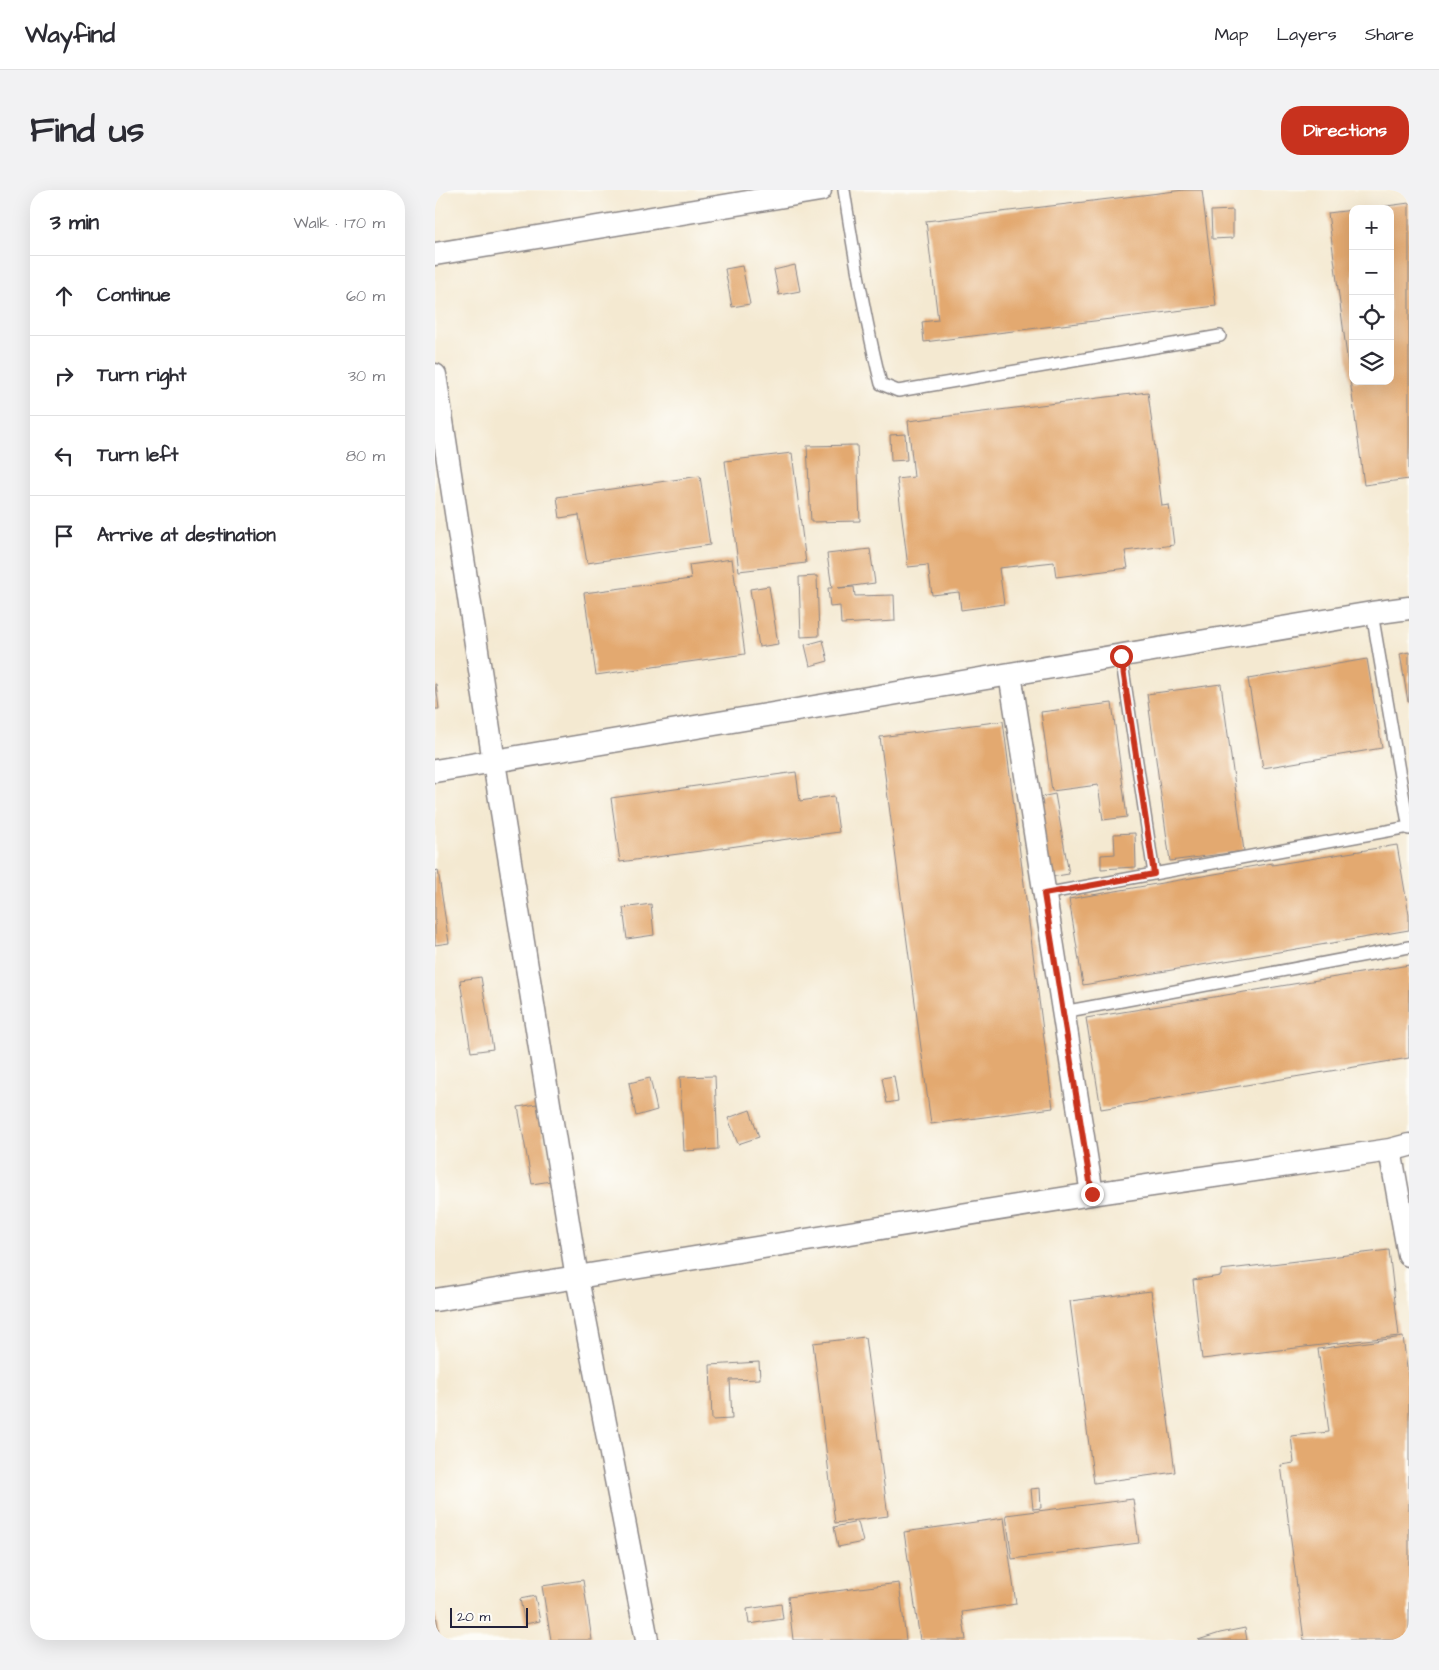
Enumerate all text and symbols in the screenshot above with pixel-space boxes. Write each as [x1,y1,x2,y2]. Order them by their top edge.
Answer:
text: Wayfind [25,18,115,52]
text: Map [1214,22,1248,47]
text: Layers [1276,22,1337,47]
text: Share [1365,22,1414,47]
text: Find us [30,106,144,155]
button: Directions [1281,106,1409,155]
map controls [1349,205,1394,385]
button: + [1349,205,1394,250]
text: 3 min [50,208,99,237]
text: Walk · 170 m [294,212,385,234]
button: − [1349,250,1394,295]
icon: ahead [50,282,78,310]
text: Continue [97,282,171,309]
text: 60 m [346,285,385,307]
button: locate [1349,295,1394,340]
button: layers [1349,340,1394,385]
icon: right [50,362,78,390]
text: Turn right [97,362,186,389]
text: 30 m [348,365,385,387]
icon: left [50,442,78,470]
text: Turn left [97,442,178,469]
text: 80 m [346,445,385,467]
icon: arrive [50,522,78,550]
text: Arrive at destination [97,522,276,549]
route start [1110,645,1133,668]
route end [1081,1183,1104,1206]
scale bar [450,1605,527,1628]
text: 20 m [457,1607,490,1627]

